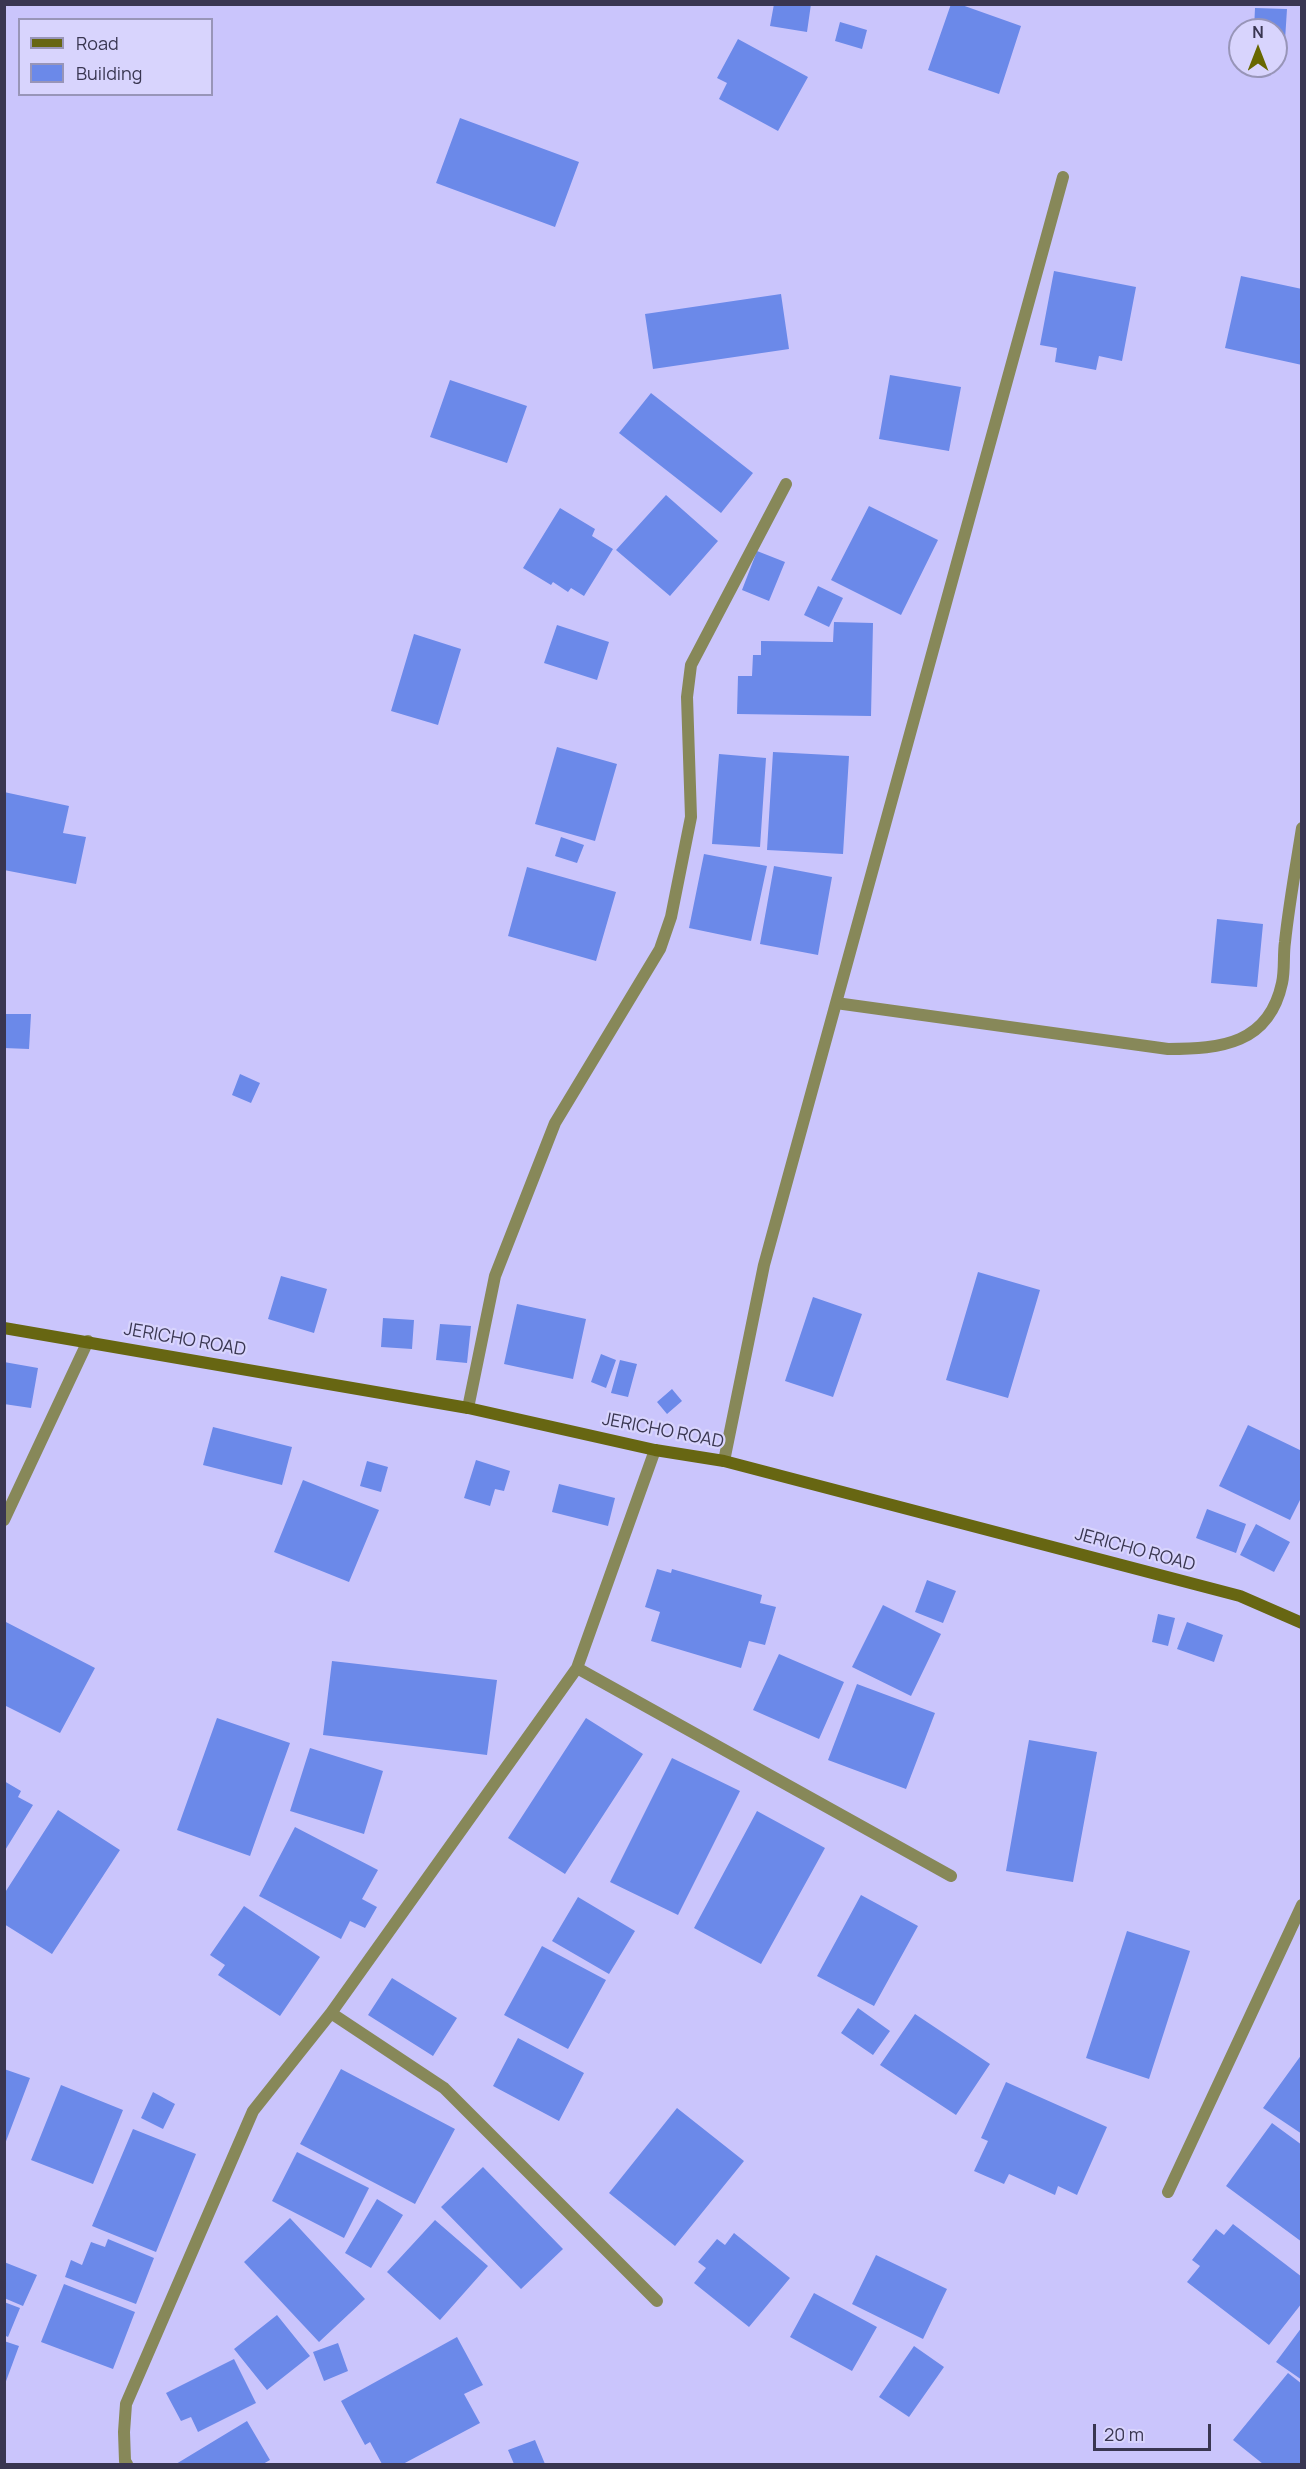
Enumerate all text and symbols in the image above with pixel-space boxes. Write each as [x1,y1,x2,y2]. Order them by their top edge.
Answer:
legend [18,18,213,96]
north arrow [1228,18,1288,78]
text: N [1252,21,1264,43]
text: Road [76,31,119,55]
text: Building [76,61,142,85]
street label: JERICHO ROAD [122,1319,248,1361]
street label: JERICHO ROAD [600,1409,726,1453]
street label: JERICHO ROAD [1073,1524,1197,1576]
scale bar [1096,2412,1214,2450]
text: 20 m [1104,2422,1144,2446]

